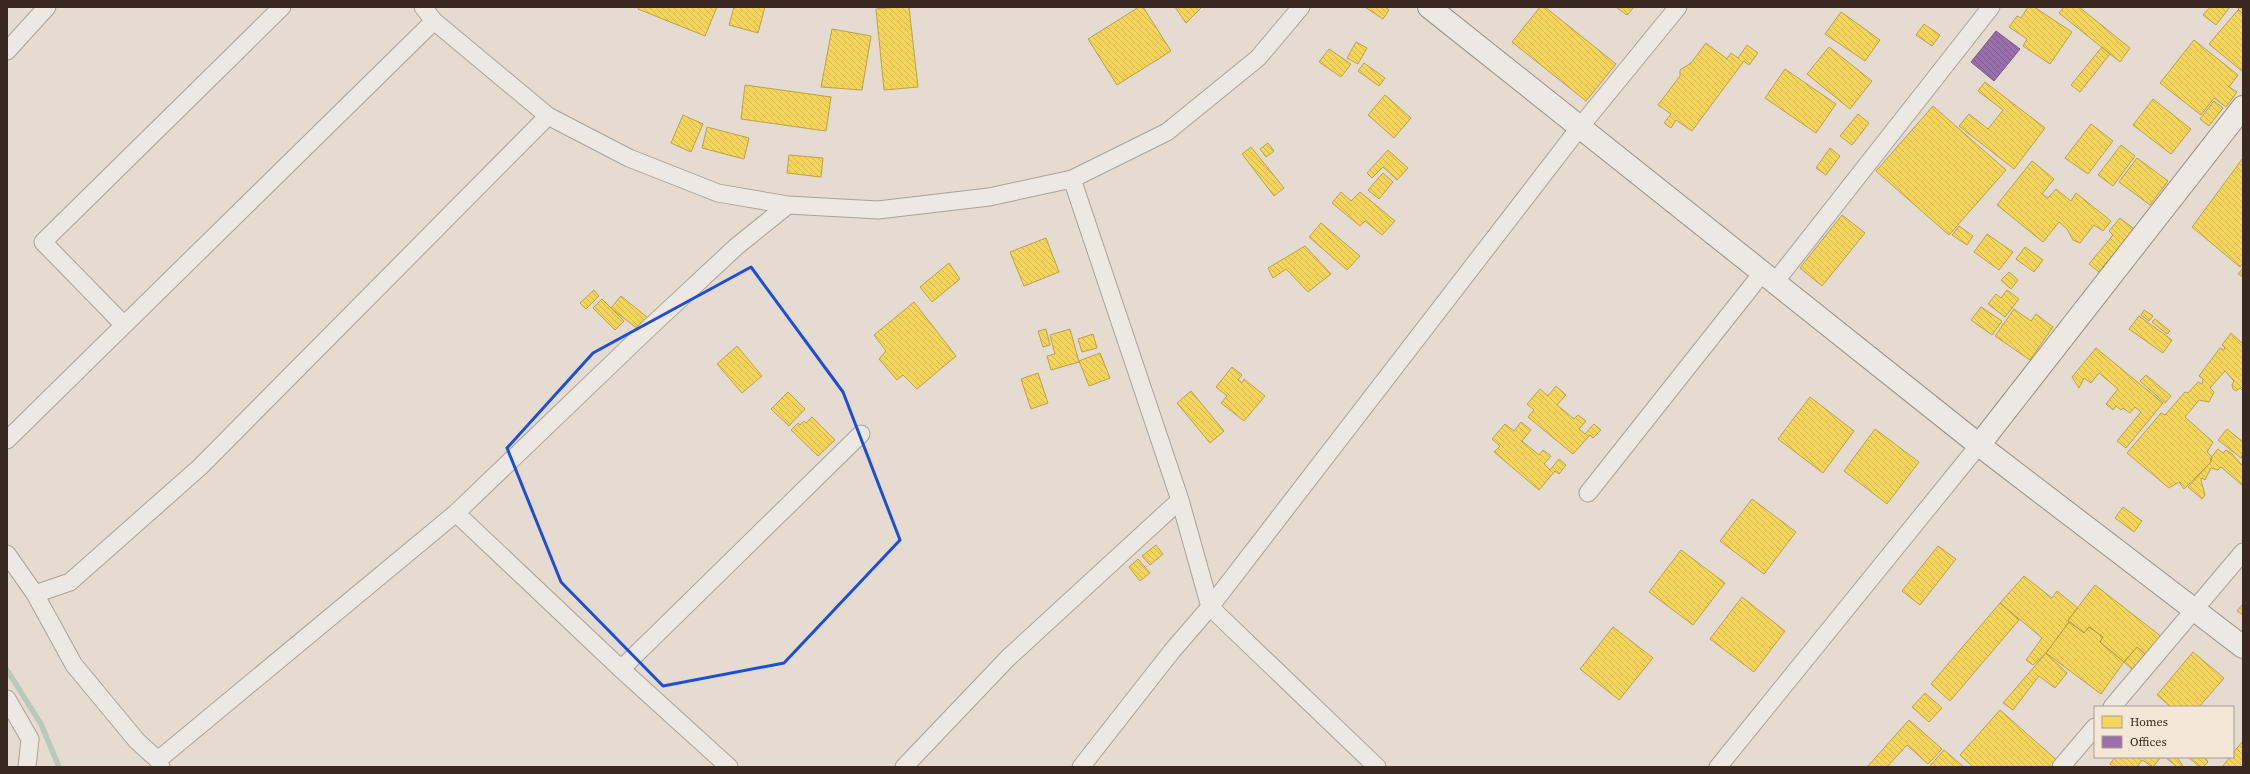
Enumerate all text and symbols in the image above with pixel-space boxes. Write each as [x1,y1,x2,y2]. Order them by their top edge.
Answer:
legend [2094,706,2234,758]
text: Homes [2130,714,2168,730]
text: Offices [2130,734,2167,750]

